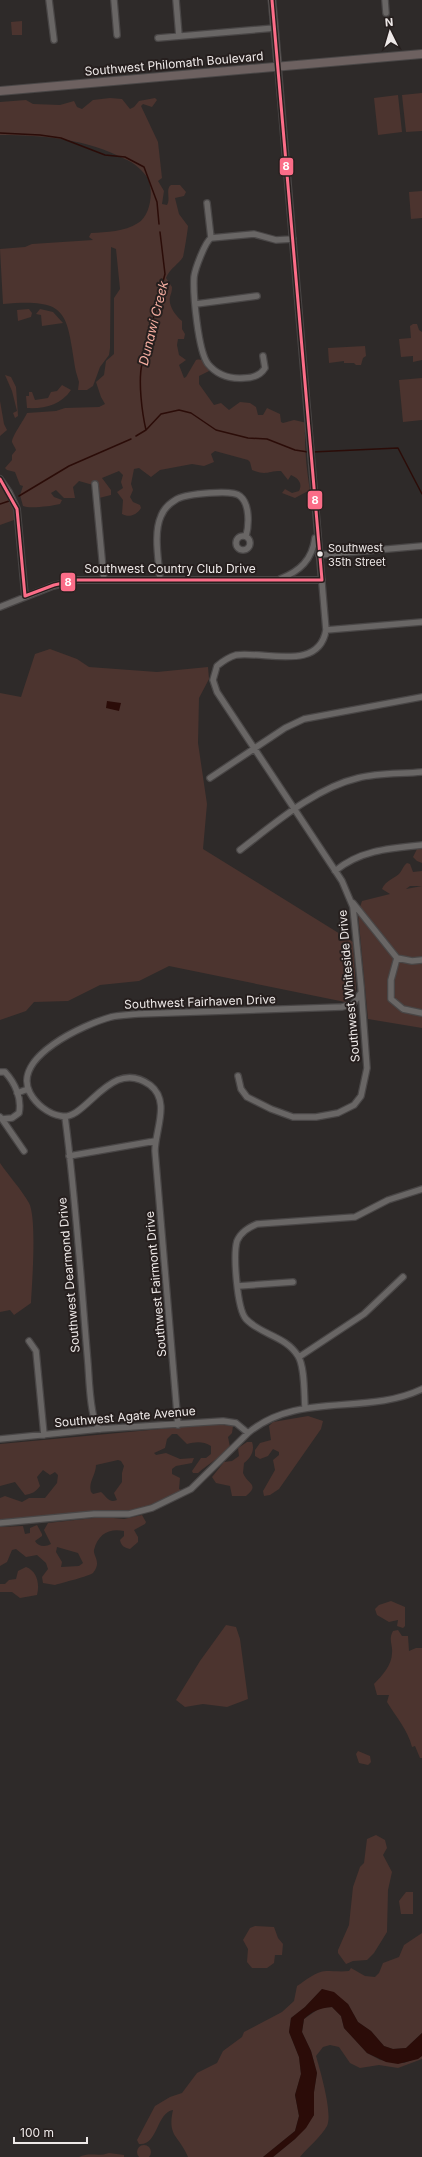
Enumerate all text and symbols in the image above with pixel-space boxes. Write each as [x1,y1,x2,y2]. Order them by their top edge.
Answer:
north arrow [370,12,410,52]
text: N [384,15,394,29]
street label: Southwest Philomath Boulevard [84,48,264,79]
line badge: 8 [279,157,294,176]
text: 8 [282,159,290,173]
water label: Dunawi Creek [135,278,171,367]
line badge: 8 [307,490,323,510]
text: 8 [311,493,319,507]
place label: Southwest 35th Street [328,541,386,569]
marker: Southwest 35th Street [315,549,325,559]
street label: Southwest Country Club Drive [84,561,256,576]
line badge: 8 [60,572,76,592]
text: 8 [64,575,72,589]
street label: Southwest Whiteside Drive [334,909,363,1063]
street label: Southwest Fairhaven Drive [124,991,276,1012]
street label: Southwest Dearmond Drive [54,1197,83,1353]
street label: Southwest Fairmont Drive [142,1211,169,1358]
street label: Southwest Agate Avenue [54,1403,196,1430]
scale bar [14,2119,87,2145]
text: 100 m [20,2125,54,2140]

